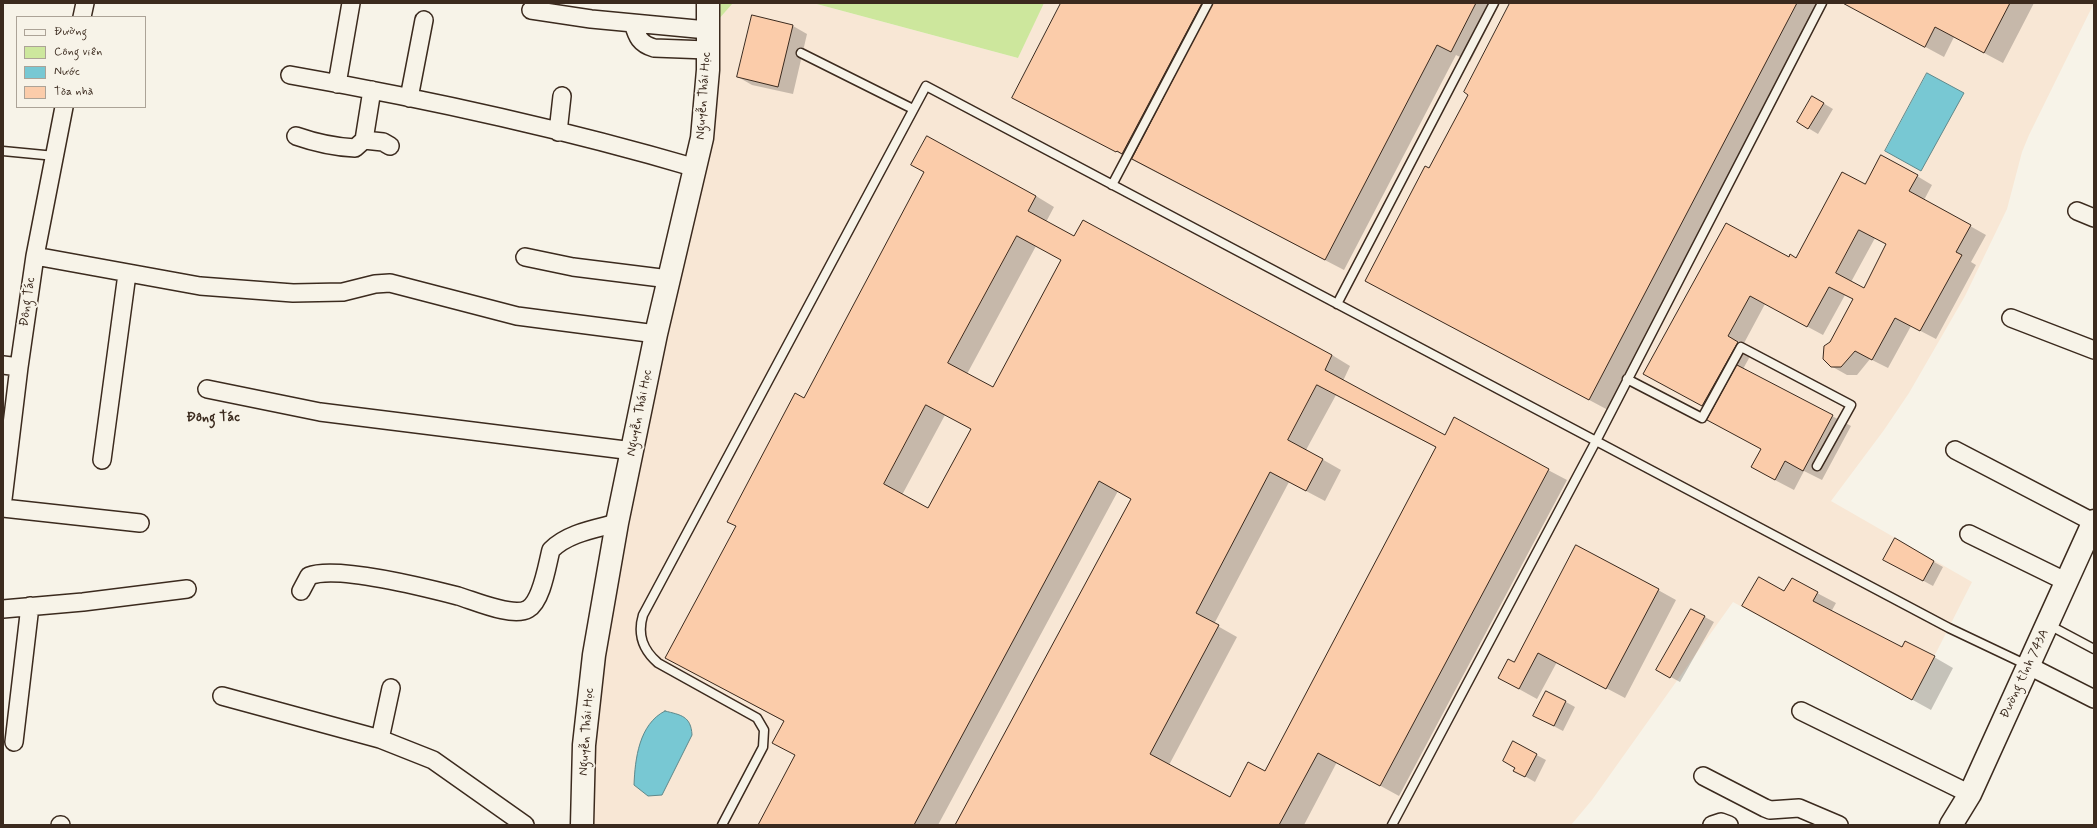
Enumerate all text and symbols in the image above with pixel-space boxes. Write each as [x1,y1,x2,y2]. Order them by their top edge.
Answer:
legend [16,16,146,108]
text: Đường [54,24,87,40]
text: Công viên [54,44,102,60]
street label: Nguyễn Thái Học [693,52,715,140]
text: Nước [54,64,80,80]
text: Tòa nhà [54,84,93,100]
street label: Đông Tác [17,276,39,328]
street label: Nguyễn Thái Học [624,368,656,458]
district label: Đông Tác [186,410,240,426]
street label: Đường tỉnh 743A [1997,627,2053,721]
street label: Nguyễn Thái Học [576,688,598,776]

